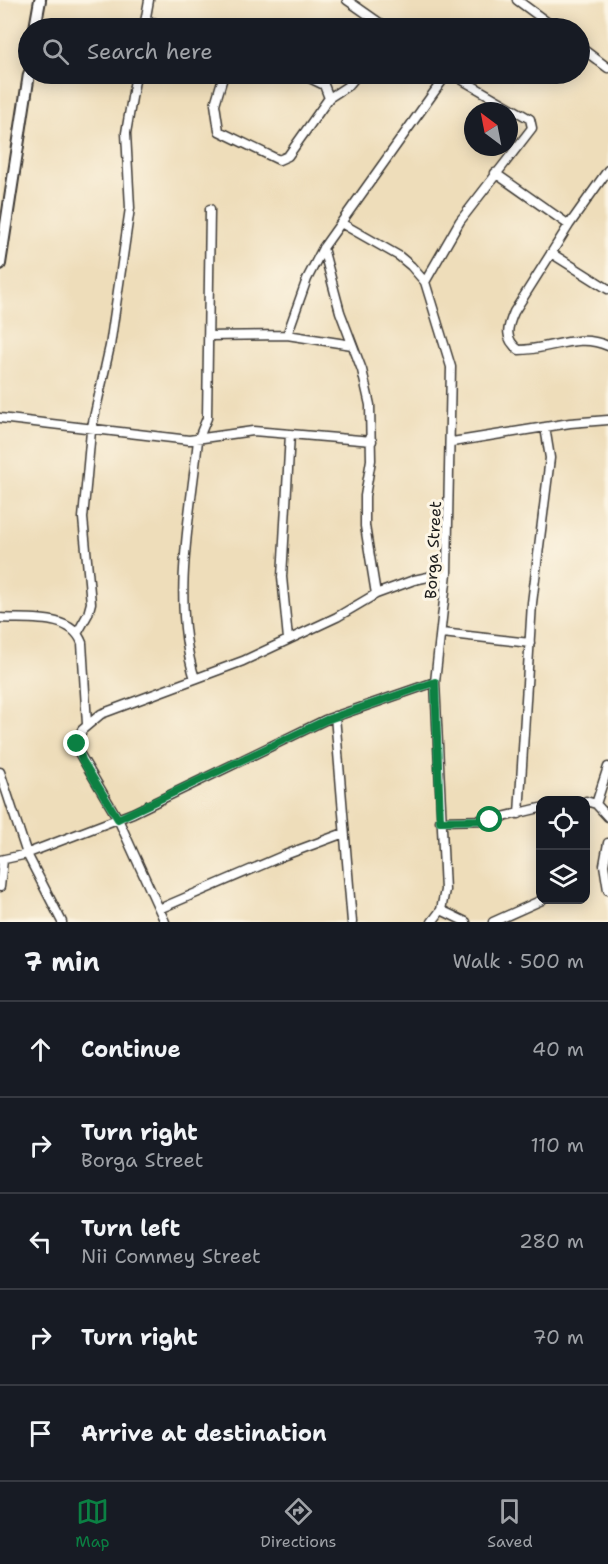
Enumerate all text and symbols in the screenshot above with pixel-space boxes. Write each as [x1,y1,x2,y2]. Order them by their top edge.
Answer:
search box [18,18,590,84]
icon: search [39,35,72,68]
text: Search here [87,37,213,66]
north arrow [464,102,518,156]
street label: Borga Street [420,501,446,599]
route end [63,730,89,756]
map controls [536,796,590,904]
button: locate [536,796,590,850]
route start [476,806,502,832]
button: layers [536,850,590,904]
text: 7 min [24,944,100,979]
text: Walk · 500 m [452,948,584,974]
icon: ahead [24,1033,57,1066]
text: Continue [81,1035,181,1064]
text: 40 m [532,1036,584,1062]
text: Turn right [81,1118,198,1147]
icon: right [24,1129,57,1162]
text: 110 m [530,1132,584,1158]
text: Borga Street [81,1147,203,1173]
text: Turn left [81,1214,180,1243]
icon: left [24,1225,57,1258]
text: 280 m [519,1228,584,1254]
text: Nii Commey Street [81,1243,261,1269]
icon: right [24,1321,57,1354]
text: Turn right [81,1323,198,1352]
text: 70 m [532,1324,584,1350]
icon: arrive [24,1417,57,1450]
text: Arrive at destination [81,1419,327,1448]
tab: Map [75,1495,110,1552]
tab: Directions [260,1495,337,1552]
tab: Saved [487,1495,533,1552]

